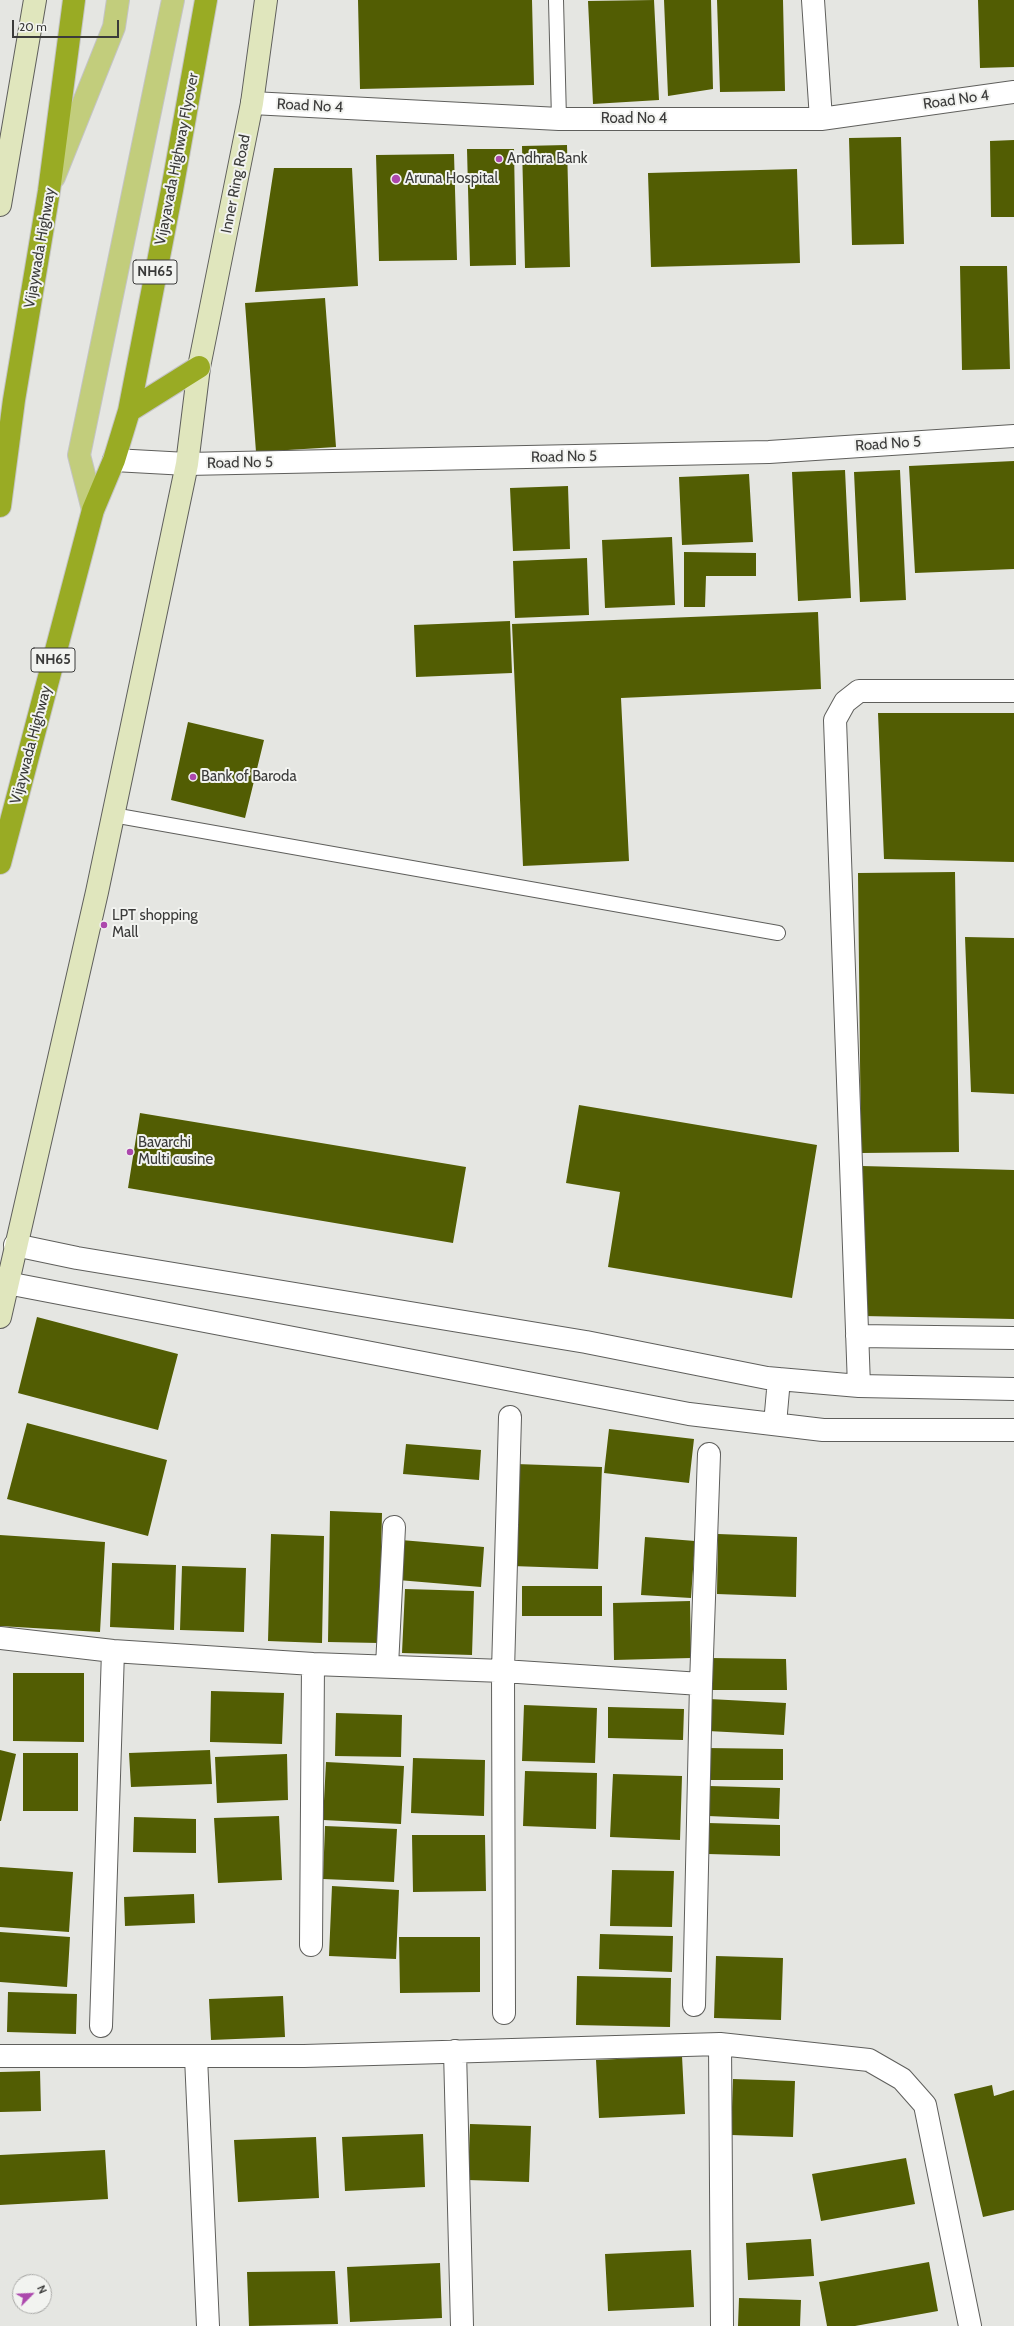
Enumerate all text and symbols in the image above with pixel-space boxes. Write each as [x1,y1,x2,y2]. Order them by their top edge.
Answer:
scale bar [14,12,121,38]
text: 20 m [19,19,47,34]
street label: Vijayavada Highway Flyover [151,71,203,247]
street label: Road No 4 [922,86,990,114]
street label: Road No 4 [276,95,344,117]
street label: Road No 4 [601,110,667,128]
street label: Inner Ring Road [218,133,254,235]
place label: Andhra Bank [507,150,588,168]
marker: Andhra Bank [494,154,504,164]
place label: Aruna Hospital [405,170,498,188]
marker: Aruna Hospital [390,173,402,185]
street label: Vijaywada Highway [21,186,59,310]
road number: NH65 [133,260,177,284]
street label: Road No 5 [854,433,922,455]
street label: Road No 5 [531,447,597,467]
street label: Road No 5 [207,453,273,473]
road number: NH65 [31,648,75,672]
street label: Vijaywada Highway [7,684,55,806]
place label: Bank of Baroda [201,768,297,786]
marker: Bank of Baroda [188,772,198,782]
place label: LPT shopping Mall [112,907,198,942]
marker: LPT shopping Mall [99,920,109,930]
place label: Bavarchi Multi cusine [138,1134,213,1169]
marker: Bavarchi Multi cusine [125,1147,135,1157]
north arrow [12,2274,52,2314]
text: N [34,2283,50,2296]

